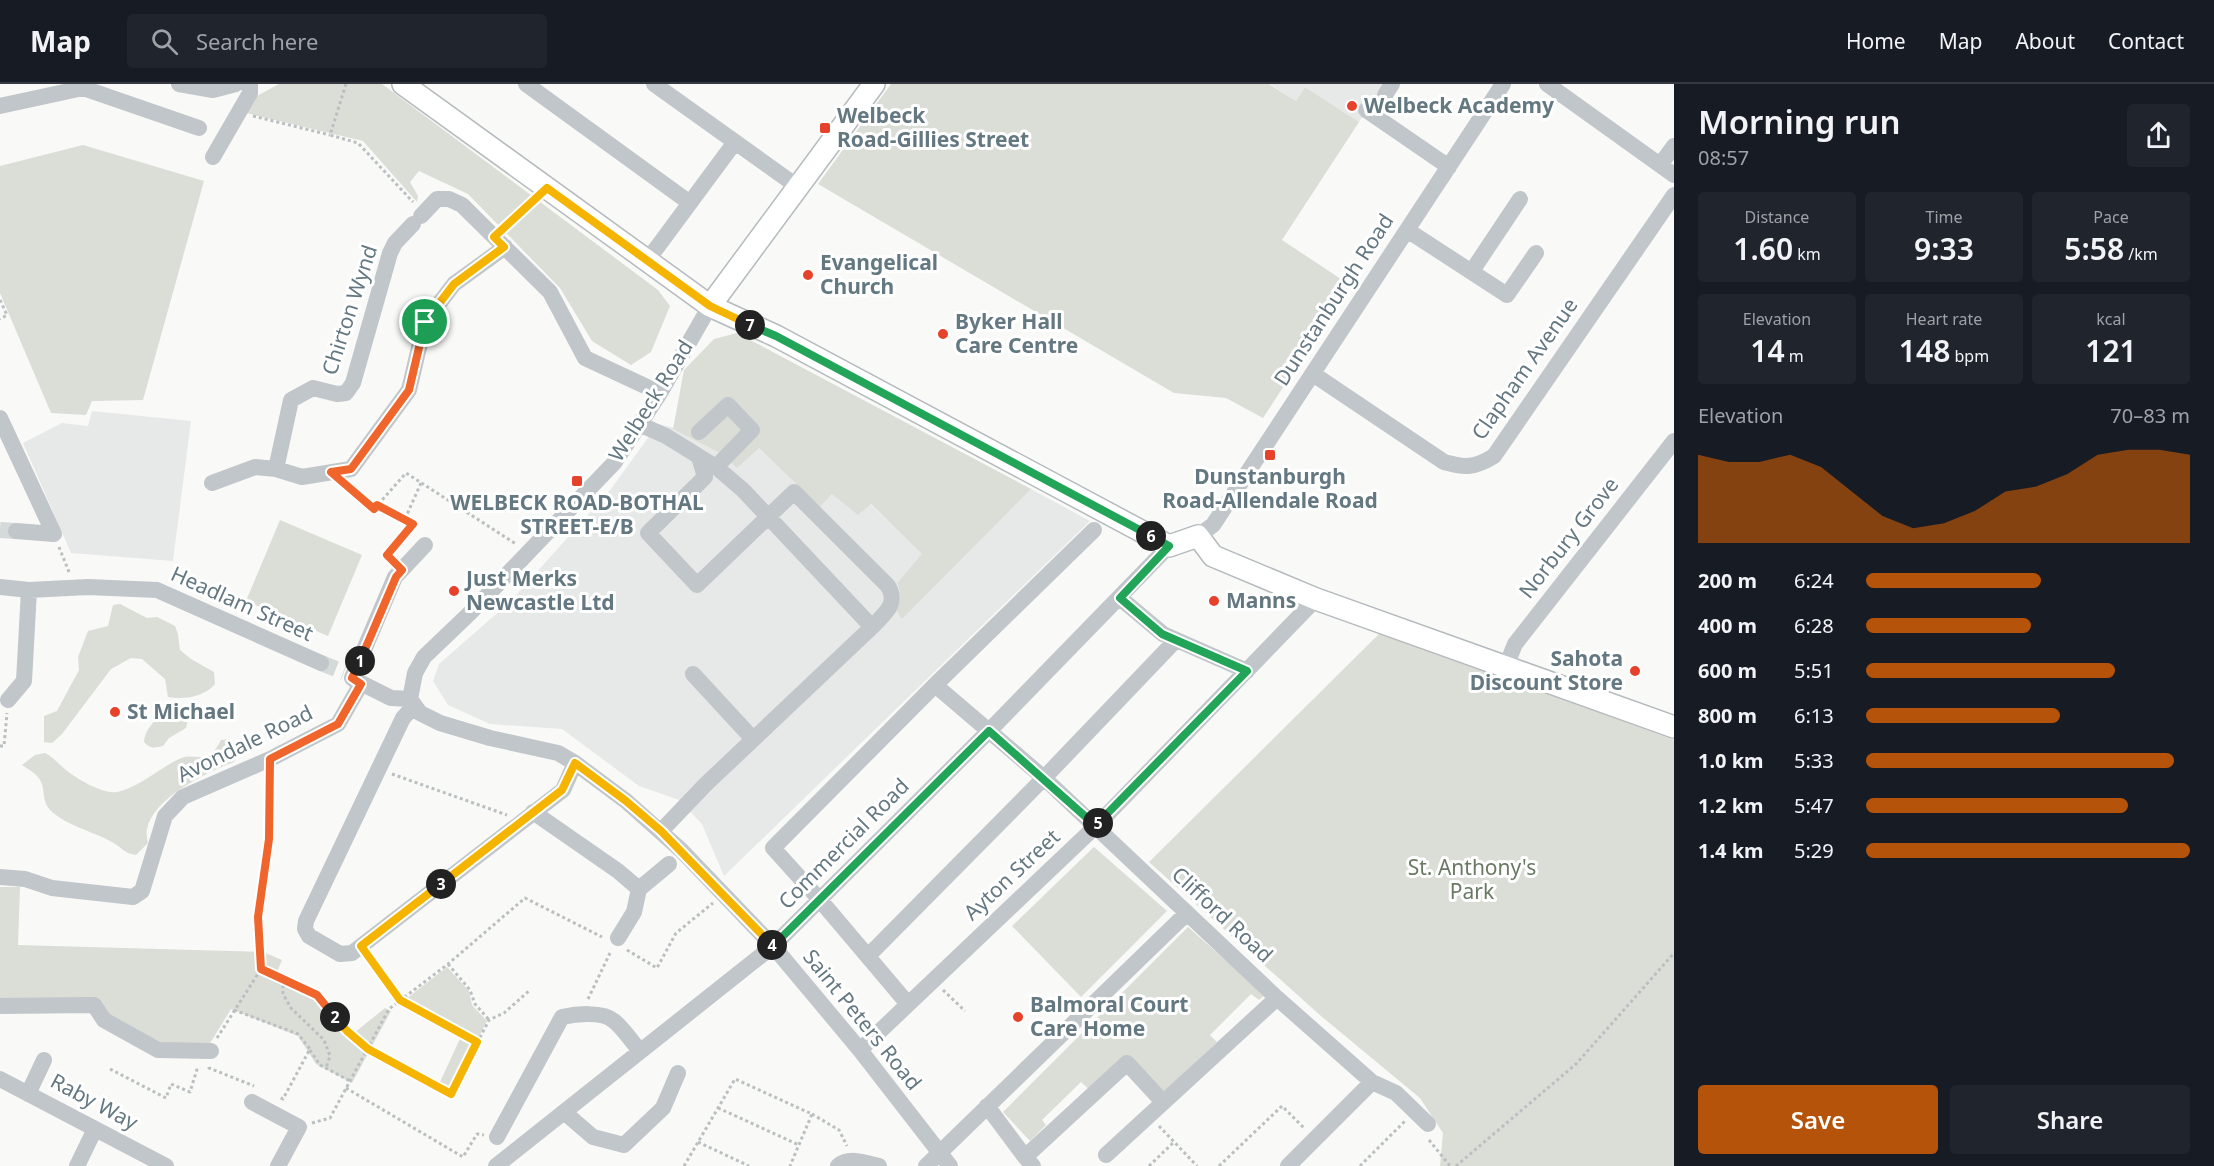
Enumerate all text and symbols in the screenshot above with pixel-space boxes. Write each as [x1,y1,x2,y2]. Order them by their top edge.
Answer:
search box [127,14,547,68]
text: Map [30,22,91,60]
icon: search [148,25,181,58]
text: Search here [196,26,318,56]
text: Home [1846,27,1906,55]
text: Map [1939,27,1982,55]
text: About [2015,27,2075,55]
text: Contact [2108,27,2184,55]
place label: Welbeck Academy [1364,91,1554,119]
marker: Welbeck Academy [1345,99,1359,113]
text: Morning run [1698,99,1900,144]
place label: Welbeck Road-Gillies Street [837,101,1029,153]
button: share [2127,104,2190,167]
marker: Welbeck Road-Gillies Street [818,121,832,135]
text: 08:57 [1698,144,1749,171]
text: Distance [1745,206,1809,228]
text: Time [1925,206,1963,228]
text: Pace [2093,206,2129,228]
street label: Dunstanburgh Road [1267,208,1399,391]
text: 1.60 [1733,228,1793,269]
text: 9:33 [1914,228,1974,269]
text: 5:58 [2064,228,2124,269]
street label: Chirton Wynd [315,241,383,378]
text: km [1793,243,1821,265]
text: /km [2124,243,2158,265]
place label: Evangelical Church [820,248,938,300]
marker: Evangelical Church [801,268,815,282]
street label: Clapham Avenue [1465,292,1584,445]
pin [399,296,450,347]
icon: arrive [408,305,441,338]
place label: Byker Hall Care Centre [955,307,1078,359]
text: Elevation [1743,308,1811,330]
text: Heart rate [1906,308,1982,330]
text: kcal [2096,308,2126,330]
pin: 7 [735,310,765,340]
text: 7 [745,314,755,336]
marker: Byker Hall Care Centre [936,327,950,341]
text: 14 [1750,330,1785,371]
text: 148 [1899,330,1950,371]
text: 121 [2085,330,2137,371]
street label: Welbeck Road [602,334,699,467]
text: m [1785,345,1804,367]
text: bpm [1950,345,1989,367]
text: Elevation [1698,402,1783,429]
text: 70–83 m [2110,402,2190,429]
marker: Dunstanburgh Road-Allendale Road [1263,448,1277,462]
place label: Dunstanburgh Road-Allendale Road [1162,462,1378,514]
street label: Norbury Grove [1512,471,1624,604]
marker: WELBECK ROAD-BOTHAL STREET-E/B [570,474,584,488]
place label: WELBECK ROAD-BOTHAL STREET-E/B [450,488,704,540]
pin: 6 [1136,521,1166,551]
text: 6 [1146,525,1156,547]
street label: Headlam Street [167,559,318,647]
place label: Just Merks Newcastle Ltd [464,564,615,616]
text: 200 m [1698,567,1757,594]
text: 6:24 [1794,567,1834,594]
marker: Just Merks Newcastle Ltd [447,584,461,598]
place label: Manns [1226,586,1296,614]
marker: Manns [1207,594,1221,608]
text: 400 m [1698,612,1757,639]
text: 6:28 [1794,612,1834,639]
place label: Sahota Discount Store [1470,644,1623,696]
pin: 1 [345,646,375,676]
text: 1 [355,650,365,672]
text: 600 m [1698,657,1757,684]
text: 5:51 [1794,657,1834,684]
marker: Sahota Discount Store [1628,664,1642,678]
place label: St Michael [127,697,235,725]
street label: Avondale Road [172,698,317,788]
text: 800 m [1698,702,1757,729]
text: 6:13 [1794,702,1834,729]
marker: St Michael [108,705,122,719]
text: 1.0 km [1698,747,1764,774]
text: 5:33 [1794,747,1834,774]
street label: Commercial Road [772,772,915,915]
text: 1.2 km [1698,792,1764,819]
text: 5:47 [1794,792,1834,819]
pin: 5 [1083,808,1113,838]
text: 5 [1093,812,1103,834]
street label: Ayton Street [957,822,1066,926]
text: 1.4 km [1698,837,1764,864]
text: 5:29 [1794,837,1834,864]
park label: St. Anthony's Park [1408,853,1536,905]
street label: Clifford Road [1166,860,1279,968]
pin: 3 [426,869,456,899]
text: 3 [436,873,446,895]
pin: 4 [757,930,787,960]
text: 4 [767,934,777,956]
street label: Saint Peters Road [797,943,928,1096]
place label: Balmoral Court Care Home [1030,990,1188,1042]
pin: 2 [320,1002,350,1032]
text: 2 [330,1006,340,1028]
marker: Balmoral Court Care Home [1011,1010,1025,1024]
street label: Raby Way [46,1066,143,1136]
button: Save [1698,1085,1938,1154]
button: Share [1950,1085,2190,1154]

